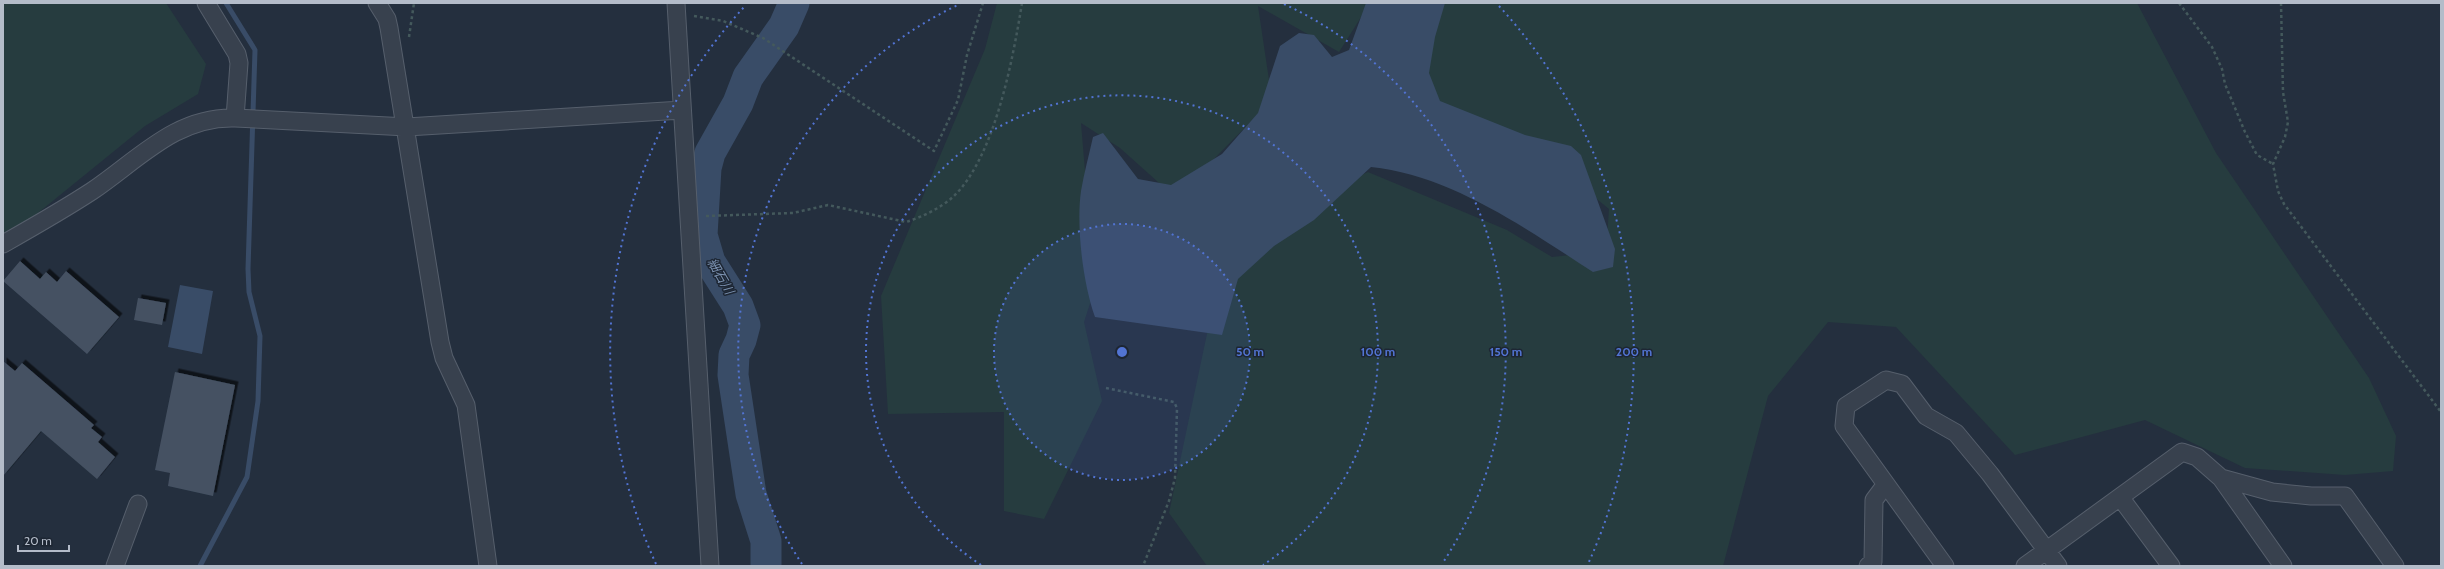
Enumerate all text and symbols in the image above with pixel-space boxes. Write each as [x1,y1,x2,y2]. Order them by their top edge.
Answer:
water label: 細石川 [704,255,739,299]
text: 50 m [1236,344,1264,359]
text: 100 m [1361,344,1395,359]
text: 150 m [1490,344,1522,359]
text: 200 m [1616,344,1652,359]
centre of rings [1115,345,1129,359]
scale bar [18,527,69,553]
text: 20 m [24,533,52,548]

